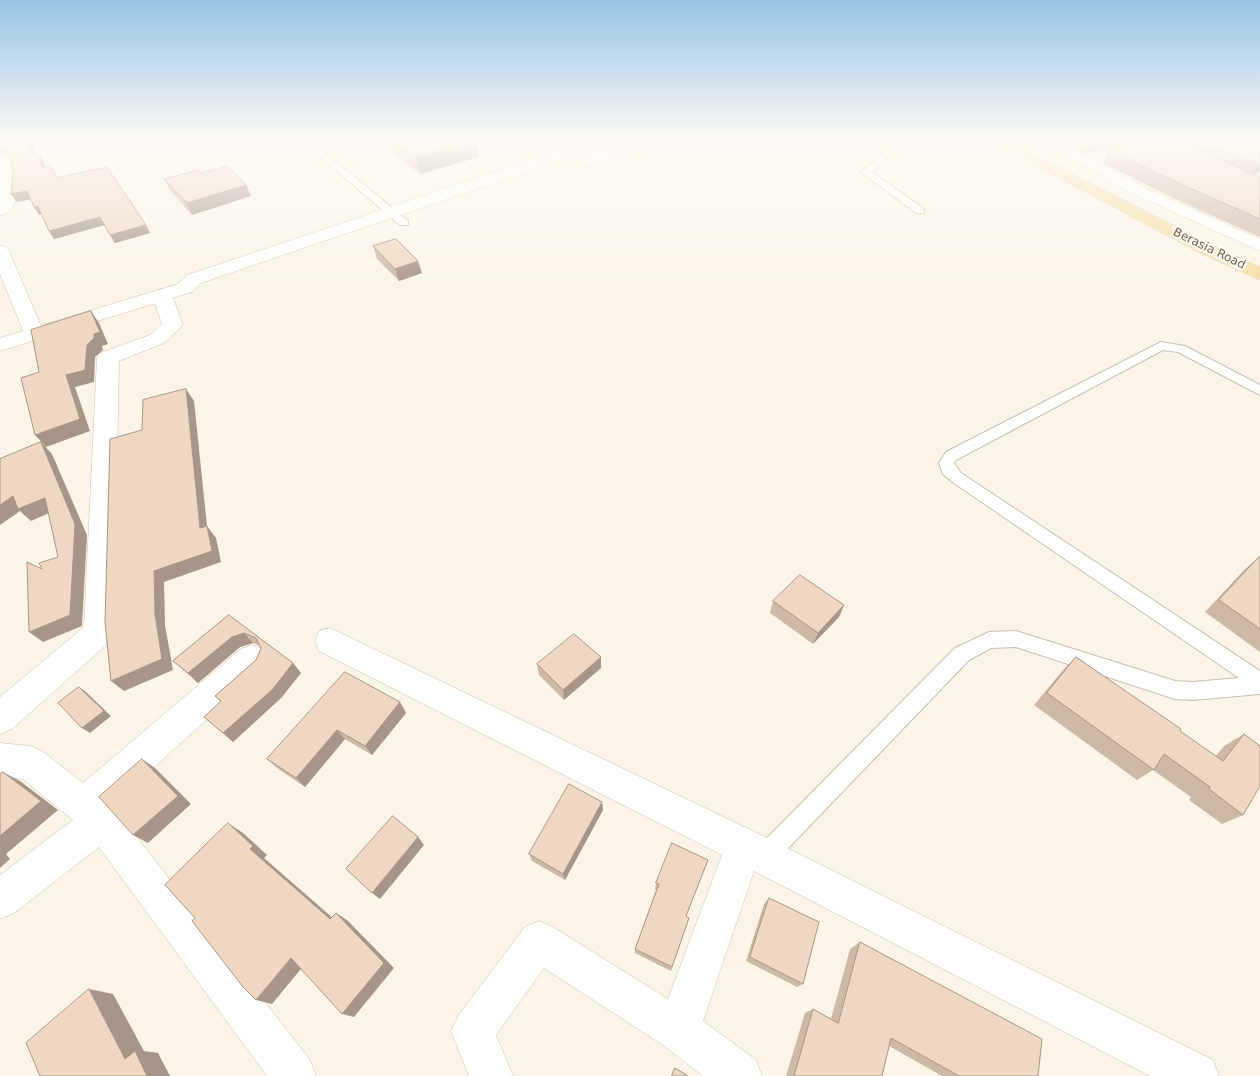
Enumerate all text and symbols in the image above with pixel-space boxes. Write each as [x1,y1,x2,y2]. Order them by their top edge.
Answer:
street label: Berasia Road [1170,225,1248,273]

